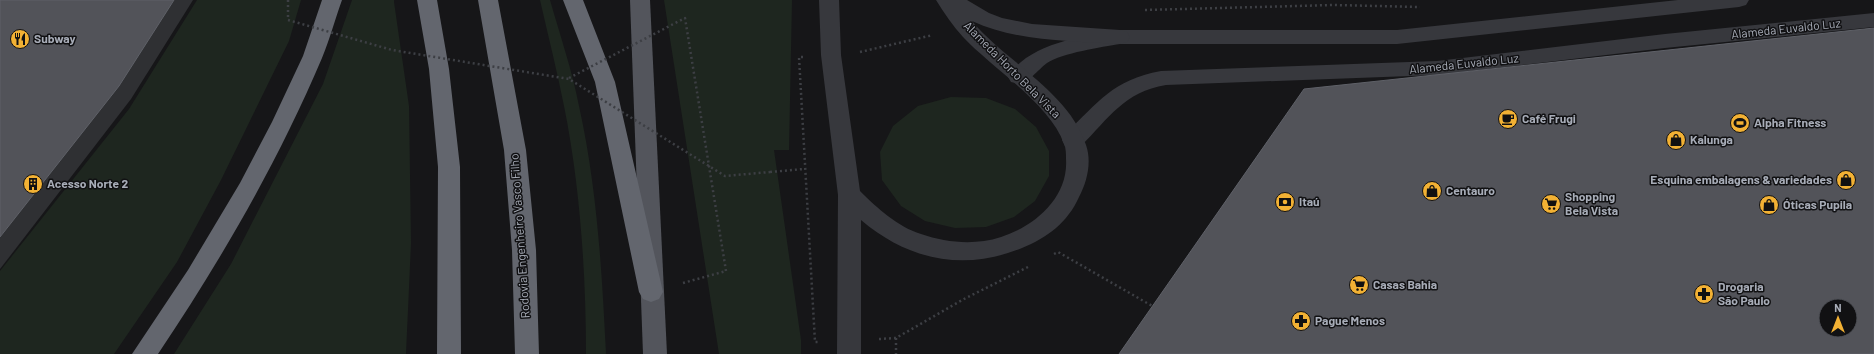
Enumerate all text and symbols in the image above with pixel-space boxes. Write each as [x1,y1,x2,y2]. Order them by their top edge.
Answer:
street label: Alameda Euvaldo Luz [1731,15,1841,41]
street label: Alameda Horto Bela Vista [961,18,1064,121]
restaurant icon: Subway [9,28,31,50]
place label: Subway [34,31,76,45]
street label: Alameda Euvaldo Luz [1409,50,1519,76]
cafe icon: Café Frugi [1497,108,1519,130]
place label: Café Frugi [1522,111,1576,125]
sports icon: Alpha Fitness [1729,112,1751,134]
place label: Alpha Fitness [1754,115,1826,129]
shop icon: Kalunga [1665,129,1687,151]
place label: Kalunga [1690,132,1733,146]
street label: Rodovia Engenheiro Vasco Filho [506,153,532,319]
shop icon: Esquina embalagens & variedades [1835,169,1857,191]
place label: Esquina embalagens & variedades [1650,172,1832,186]
building icon: Acesso Norte 2 [22,173,44,195]
place label: Acesso Norte 2 [47,176,128,190]
shop icon: Centauro [1421,180,1443,202]
place label: Centauro [1446,183,1495,197]
place label: Shopping Bela Vista [1565,189,1618,217]
bank icon: Itaú [1274,191,1296,213]
supermarket icon: Shopping Bela Vista [1540,193,1562,215]
place label: Itaú [1299,194,1320,208]
shop icon: Óticas Pupila [1758,194,1780,216]
place label: Óticas Pupila [1783,197,1852,211]
supermarket icon: Casas Bahia [1348,274,1370,296]
place label: Casas Bahia [1373,277,1437,291]
place label: Drogaria São Paulo [1718,279,1770,307]
pharmacy icon: Drogaria São Paulo [1693,283,1715,305]
north arrow [1818,298,1858,338]
text: N [1834,301,1842,314]
pharmacy icon: Pague Menos [1290,310,1312,332]
place label: Pague Menos [1315,313,1385,327]

